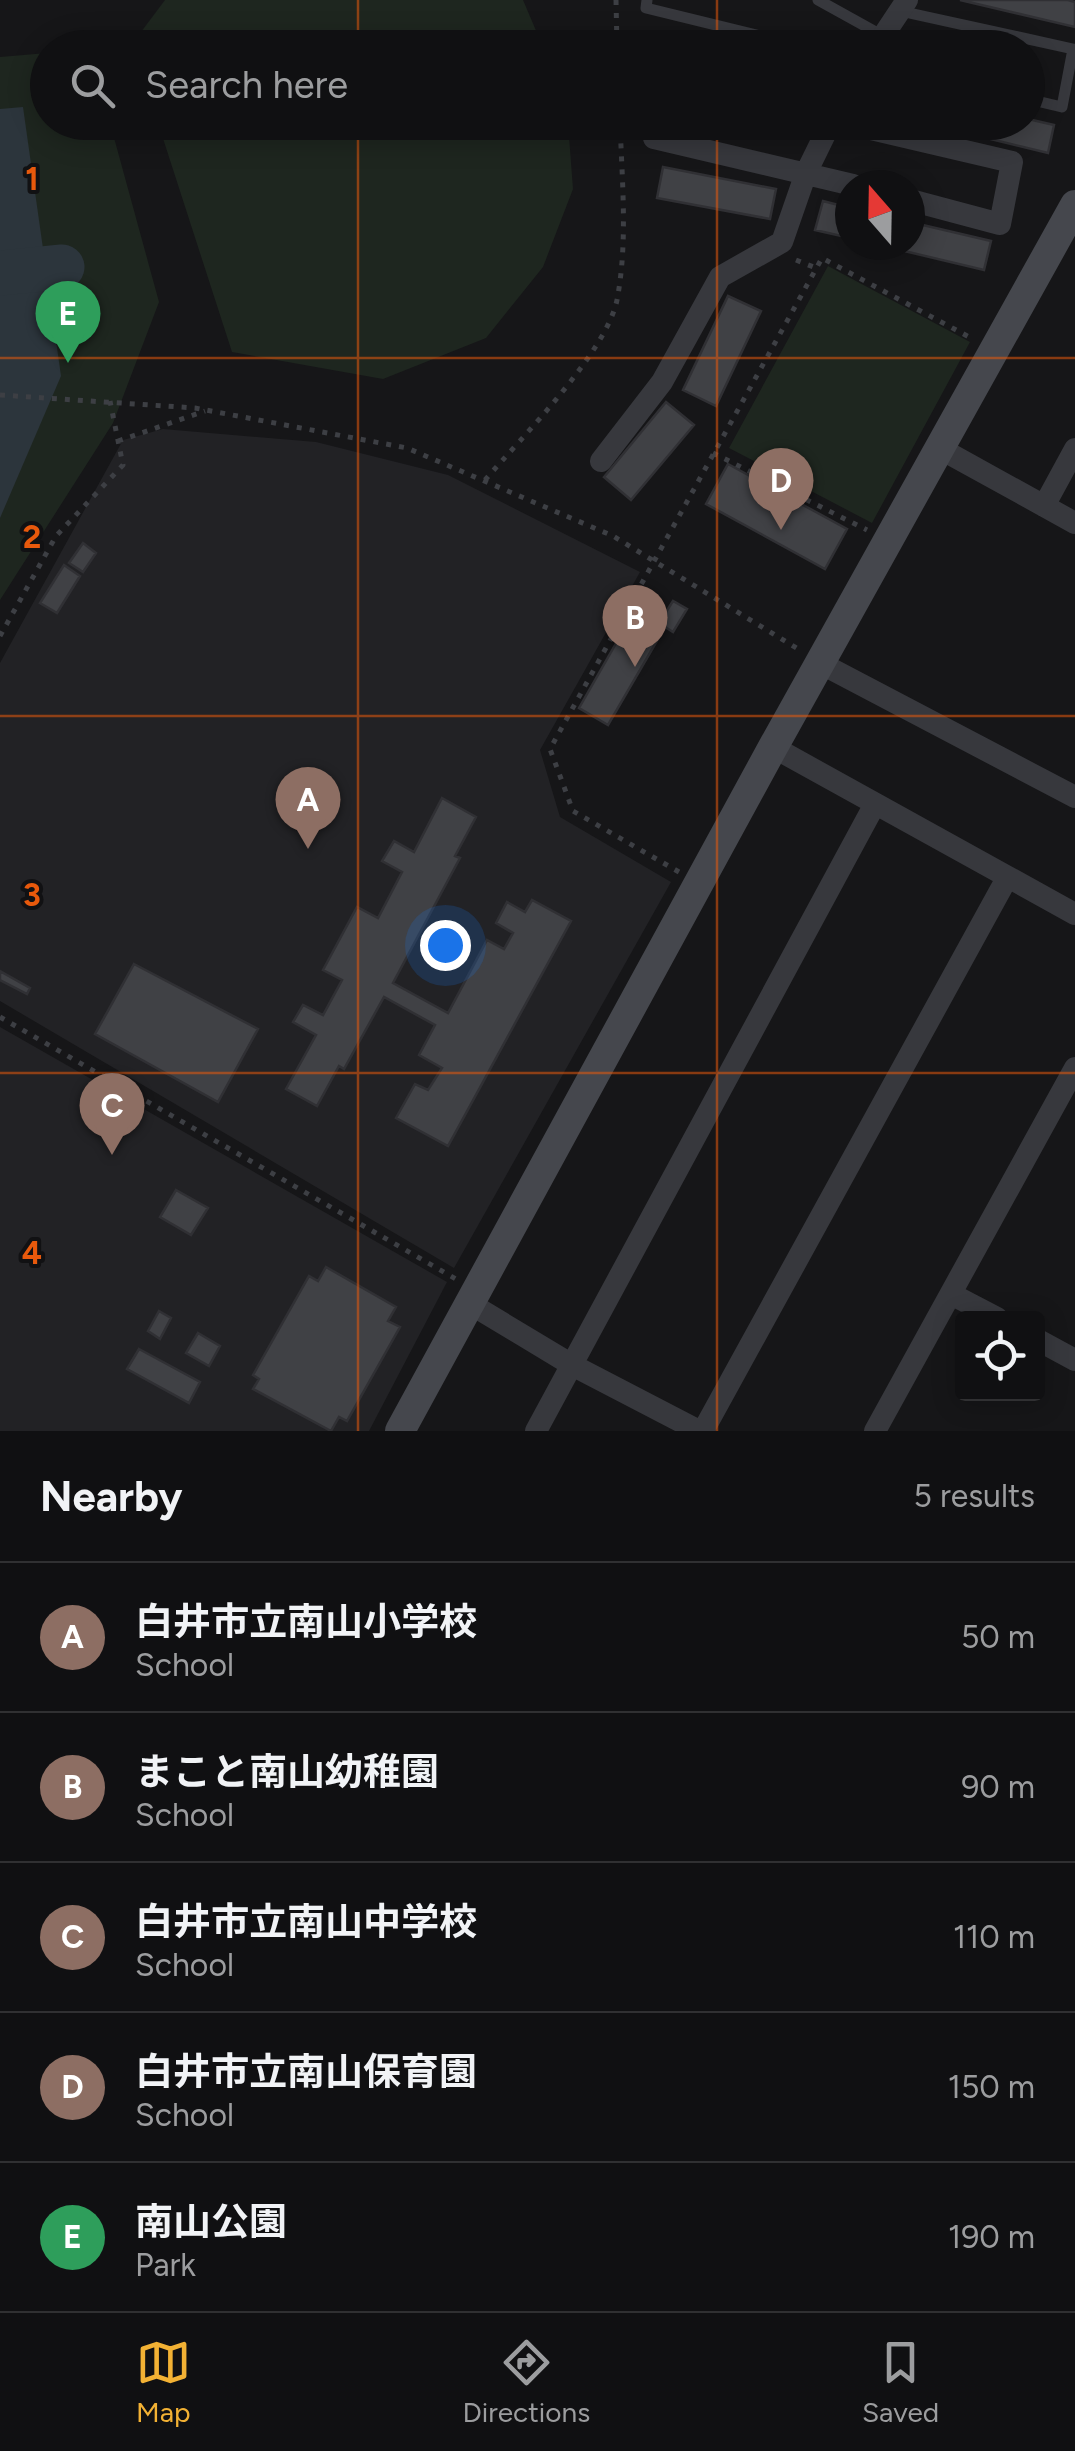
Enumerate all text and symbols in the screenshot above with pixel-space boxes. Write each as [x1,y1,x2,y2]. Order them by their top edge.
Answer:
search box [30,30,1045,140]
icon: search [65,58,120,113]
text: Search here [145,62,348,108]
text: 1 [25,160,39,198]
north arrow [835,170,925,260]
pin: E [36,280,100,363]
pin: D [748,448,814,530]
text: 2 [23,518,41,556]
pin: B [602,584,668,667]
pin: A [276,766,340,849]
text: 3 [23,876,41,914]
your location [420,920,471,971]
pin: C [80,1072,144,1155]
text: 4 [22,1234,42,1272]
map controls [955,1311,1045,1401]
button: locate [955,1311,1045,1401]
text: Nearby [40,1471,182,1522]
text: 5 results [914,1477,1035,1515]
text: 白井市立南山小学校 [135,1599,477,1645]
text: A [61,1618,84,1656]
text: 50 m [961,1618,1035,1656]
text: School [135,1646,234,1684]
text: まこと南山幼稚園 [135,1749,439,1795]
text: B [63,1768,82,1806]
text: 90 m [961,1768,1035,1806]
text: School [135,1796,234,1834]
text: 白井市立南山中学校 [135,1899,477,1945]
text: C [61,1918,84,1956]
text: 110 m [953,1918,1035,1956]
text: School [135,1946,234,1984]
text: 白井市立南山保育園 [135,2049,477,2095]
text: D [61,2068,84,2106]
text: 150 m [948,2068,1035,2106]
text: School [135,2096,234,2134]
text: 南山公園 [135,2199,287,2245]
text: E [63,2218,82,2256]
text: 190 m [948,2218,1035,2256]
text: Park [135,2246,196,2284]
tab: Map [136,2335,191,2429]
tab: Directions [463,2335,590,2429]
tab: Saved [862,2335,939,2429]

